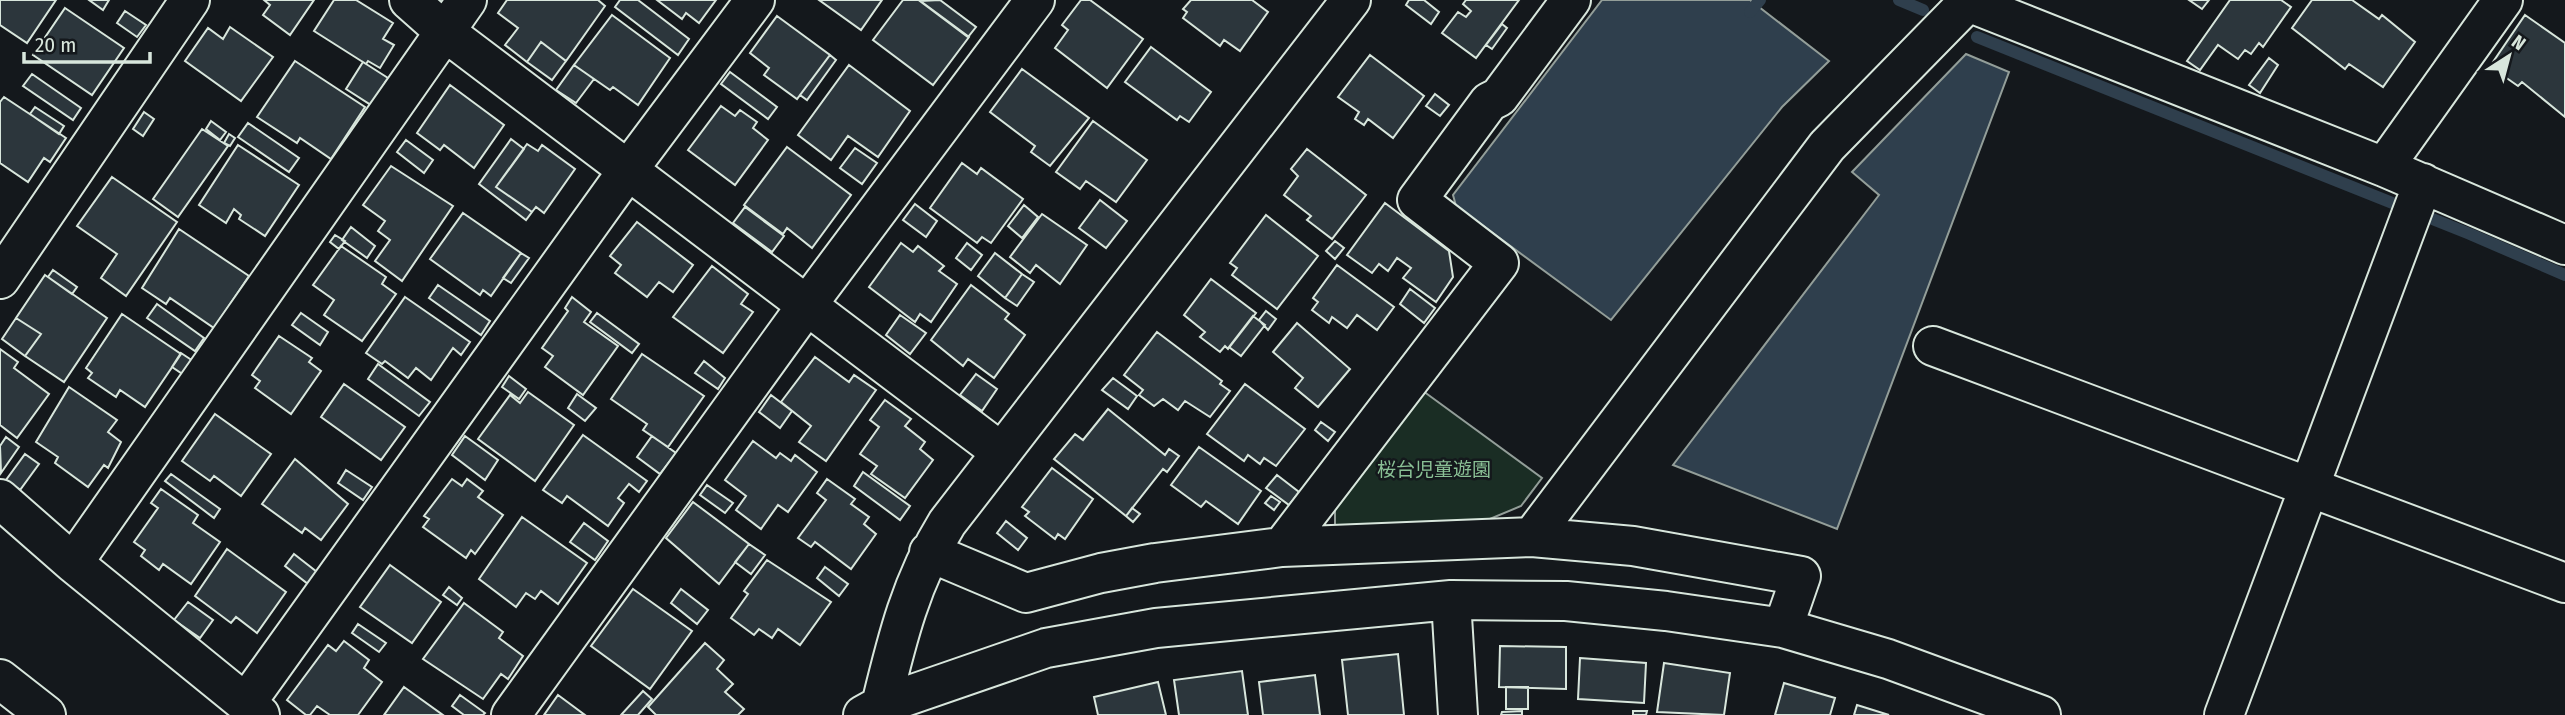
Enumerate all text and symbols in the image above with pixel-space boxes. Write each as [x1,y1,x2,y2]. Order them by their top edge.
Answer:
scale bar [24,21,150,65]
north arrow [2474,21,2544,91]
text: N [2507,30,2530,55]
text: 20 m [35,32,76,58]
park label: 桜台児童遊園 [1377,458,1491,481]

